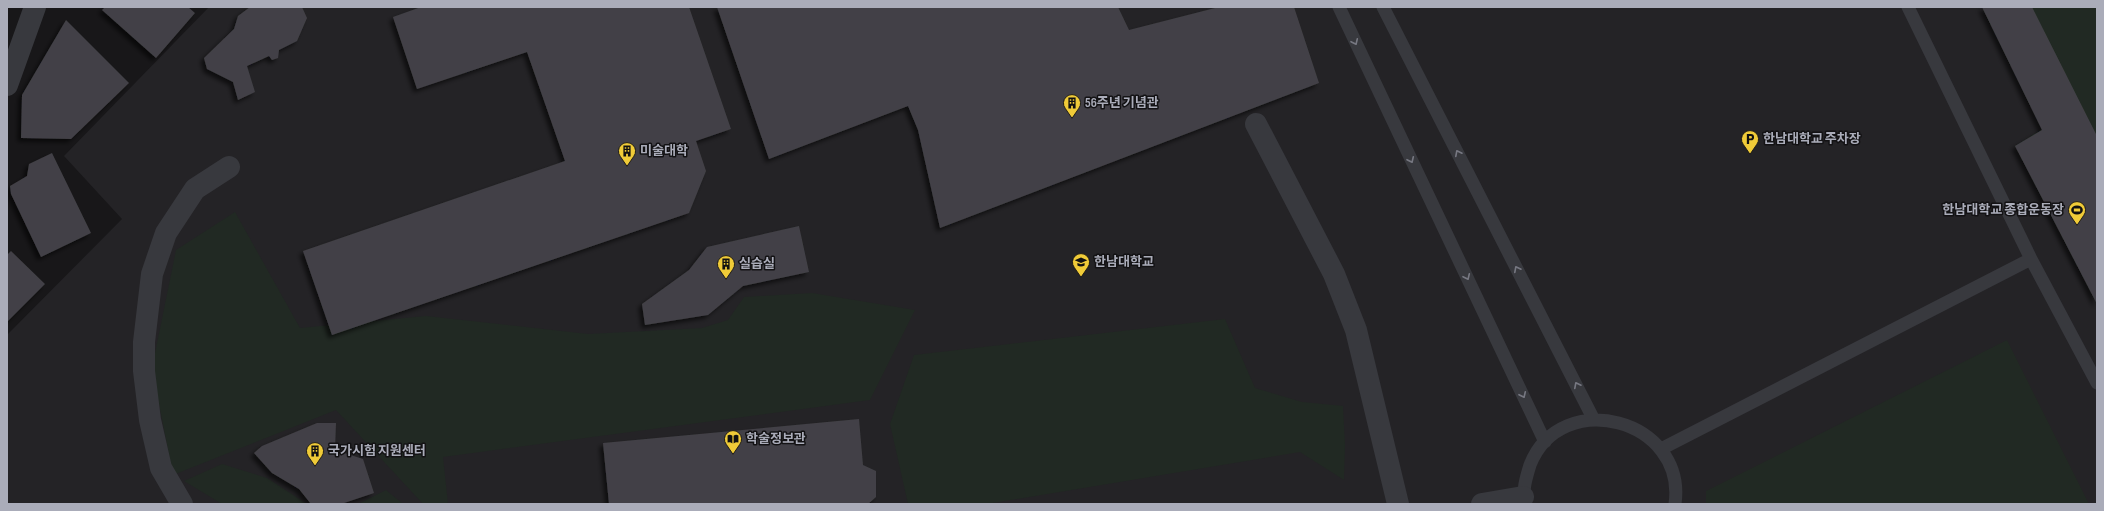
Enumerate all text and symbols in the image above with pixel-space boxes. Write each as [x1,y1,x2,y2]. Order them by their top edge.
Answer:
one-way arrow [1350,38,1358,46]
building icon: 56주년 기념관 [1062,93,1082,118]
place label: 56주년 기념관 [1085,95,1159,111]
parking icon: 한남대학교 주차장 [1740,129,1760,154]
place label: 한남대학교 주차장 [1763,131,1861,147]
building icon: 미술대학 [617,141,637,166]
place label: 미술대학 [640,143,688,159]
one-way arrow [1455,150,1463,158]
one-way arrow [1406,155,1414,163]
sports icon: 한남대학교 종합운동장 [2067,200,2087,225]
place label: 한남대학교 종합운동장 [1942,202,2064,218]
school or university icon: 한남대학교 [1071,252,1091,277]
building icon: 실습실 [716,254,736,279]
place label: 한남대학교 [1094,254,1154,270]
place label: 실습실 [739,256,775,272]
one-way arrow [1514,266,1522,273]
one-way arrow [1462,273,1470,280]
one-way arrow [1574,382,1581,389]
one-way arrow [1518,390,1526,398]
library icon: 학술정보관 [723,429,743,454]
place label: 학술정보관 [746,431,806,447]
building icon: 국가시험 지원센터 [305,441,325,466]
place label: 국가시험 지원센터 [328,443,426,459]

